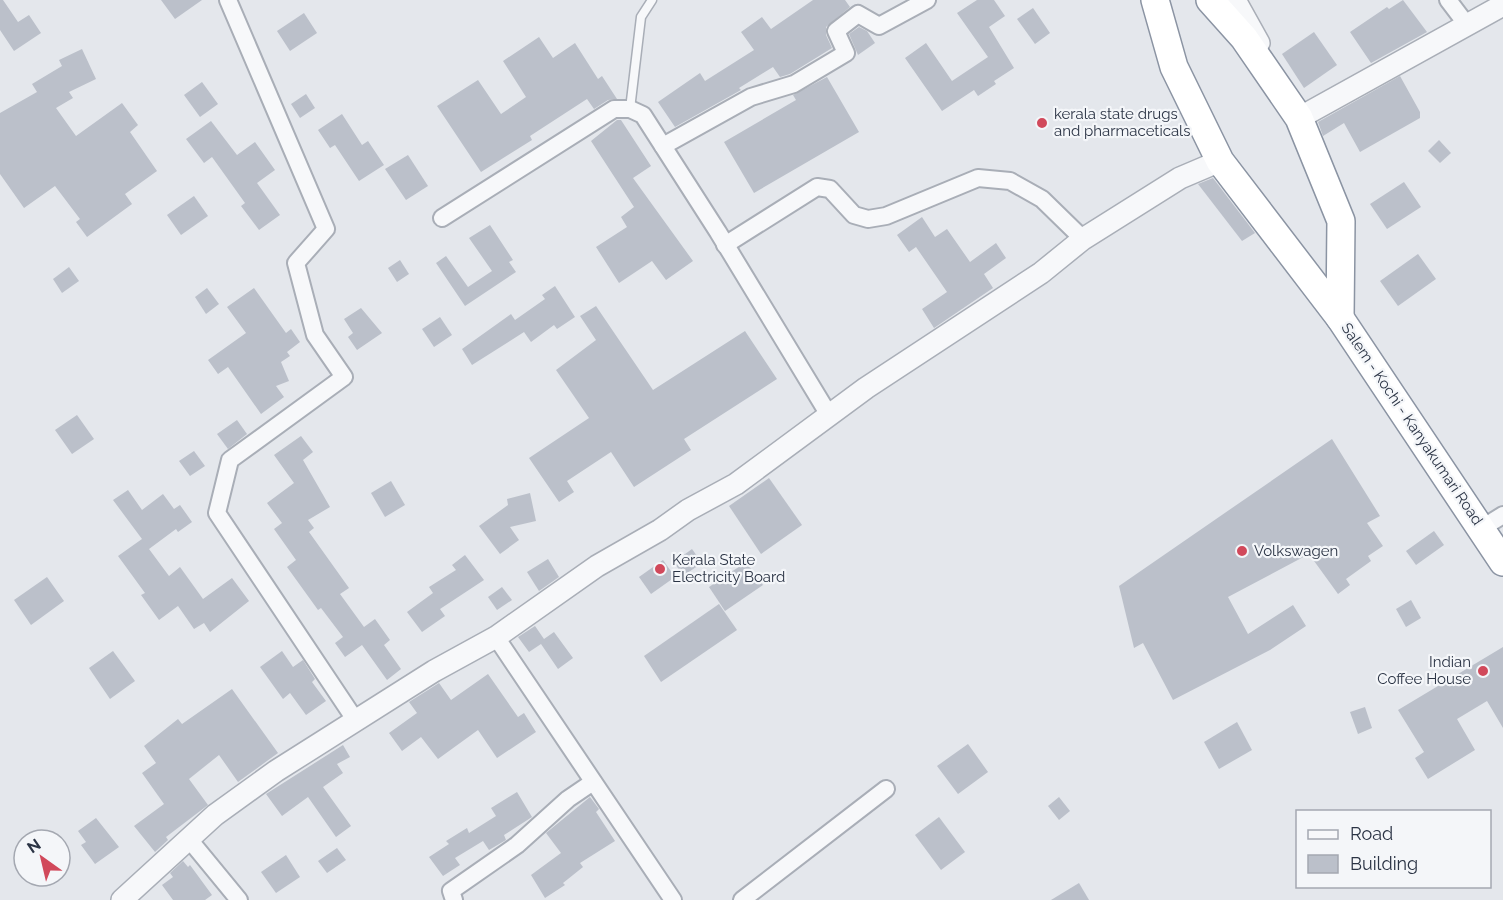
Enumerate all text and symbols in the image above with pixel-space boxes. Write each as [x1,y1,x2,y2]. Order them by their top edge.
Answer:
place label: kerala state drugs and pharmaceticals [1054,105,1190,140]
marker: kerala state drugs and pharmaceticals [1035,116,1049,130]
street label: Salem - Kochi - Kanyakumari Road [1337,320,1487,528]
place label: Volkswagen [1254,542,1338,560]
marker: Volkswagen [1235,544,1249,558]
place label: Kerala State Electricity Board [672,551,785,586]
marker: Kerala State Electricity Board [653,562,667,576]
place label: Indian Coffee House [1377,653,1471,688]
marker: Indian Coffee House [1476,664,1490,678]
legend [1296,810,1491,888]
text: Road [1350,823,1393,844]
north arrow [12,828,72,888]
text: N [24,835,44,857]
text: Building [1350,853,1418,874]

